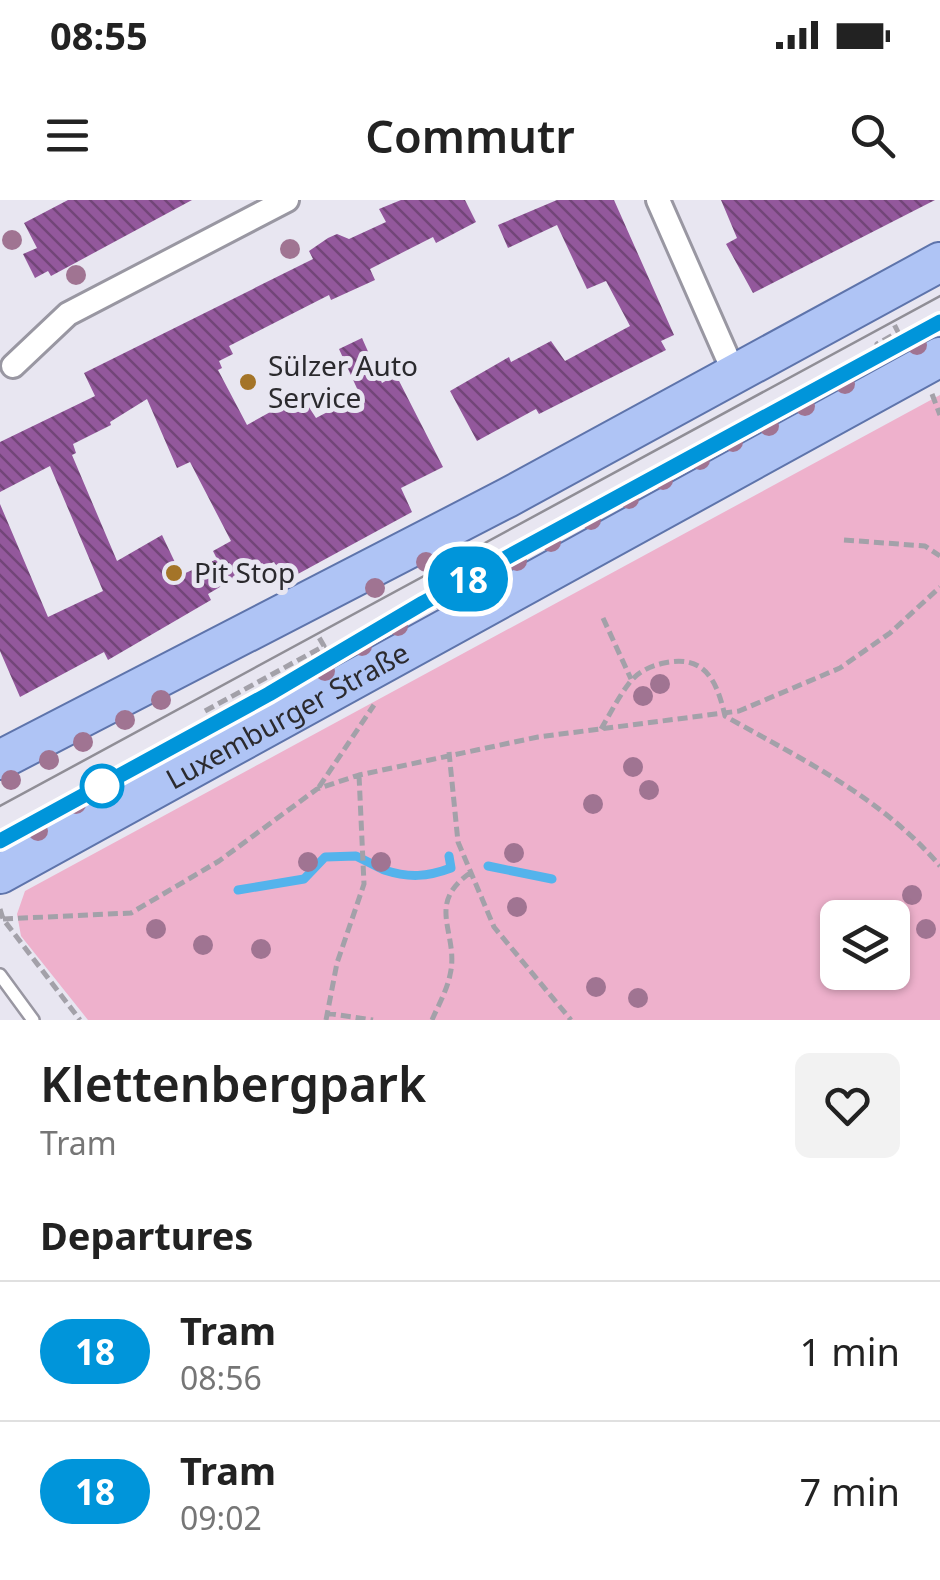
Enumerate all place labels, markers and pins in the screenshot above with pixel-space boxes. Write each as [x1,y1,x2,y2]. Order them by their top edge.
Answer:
place label: Sülzer Auto Service [268,346,418,416]
marker: Sülzer Auto Service [237,371,259,393]
place label: Pit Stop [194,553,295,591]
marker: Pit Stop [163,562,185,584]
unlabelled marker [81,765,123,807]

